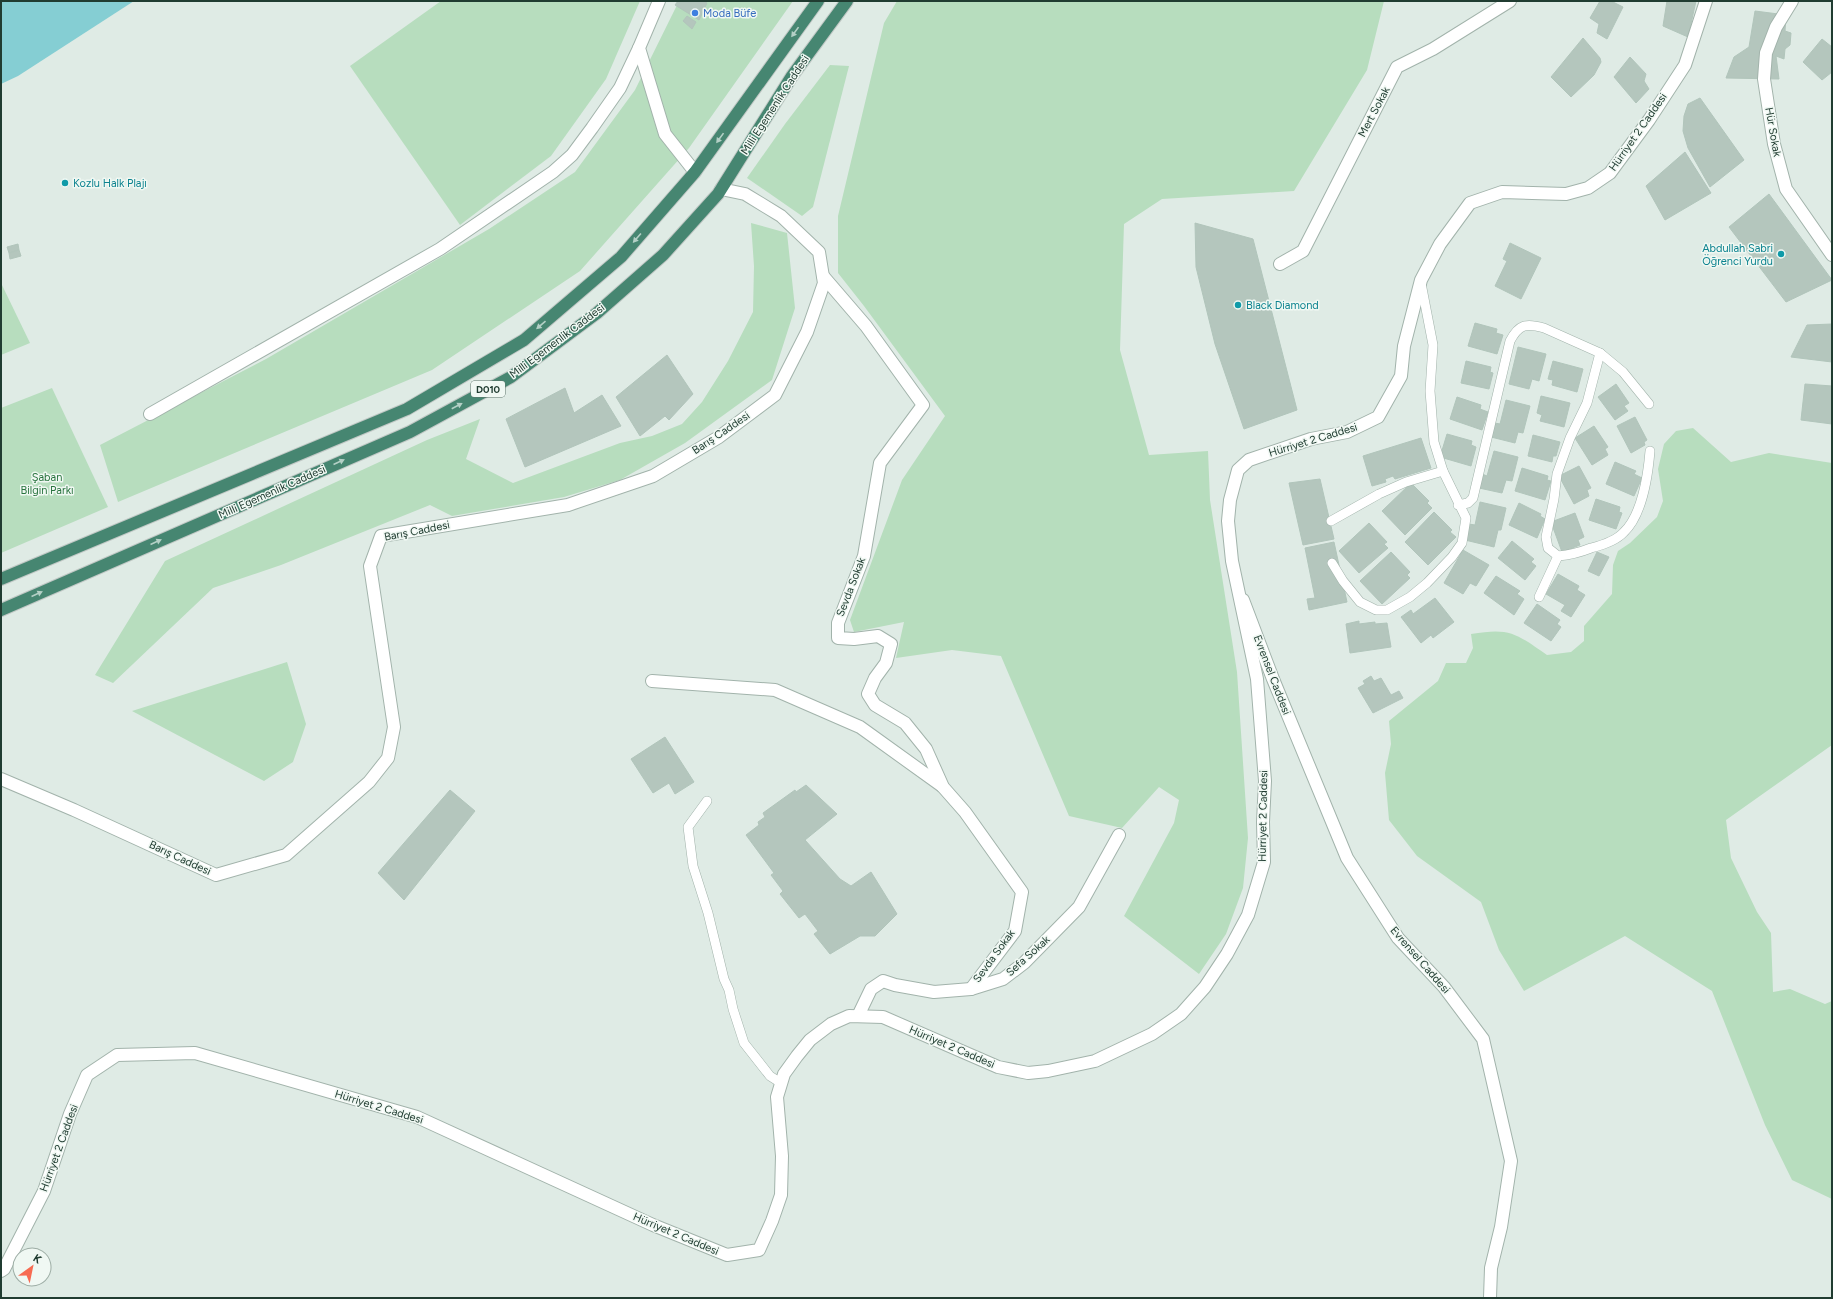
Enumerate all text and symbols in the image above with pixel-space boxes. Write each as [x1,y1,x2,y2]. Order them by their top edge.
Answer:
place label: Moda Büfe [703,7,756,20]
marker: Moda Büfe [690,8,700,18]
one-way arrow [791,27,800,38]
street label: Milli Egemenlik Caddesi [738,53,812,157]
street label: Mert Sokak [1355,84,1393,139]
street label: Hürriyet 2 Caddesi [1606,91,1670,173]
street label: Hür Sokak [1762,106,1784,158]
one-way arrow [716,133,724,143]
place label: Kozlu Halk Plajı [73,177,147,190]
marker: Kozlu Halk Plajı [60,178,70,188]
one-way arrow [632,233,642,243]
place label: Abdullah Sabri Öğrenci Yurdu [1702,242,1773,268]
marker: Abdullah Sabri Öğrenci Yurdu [1776,249,1786,259]
place label: Black Diamond [1246,299,1319,312]
marker: Black Diamond [1233,300,1243,310]
street label: Milli Egemenlik Caddesi [507,301,607,381]
one-way arrow [535,321,546,330]
road number: D010 [471,381,505,397]
one-way arrow [451,403,462,410]
street label: Barış Caddesi [690,409,752,457]
street label: Hürriyet 2 Caddesi [1267,420,1359,460]
one-way arrow [334,459,346,465]
street label: Milli Egemenlik Caddesi [217,463,327,521]
park label: Şaban Bilgin Parkı [20,471,74,497]
street label: Barış Caddesi [383,518,451,544]
one-way arrow [150,539,162,545]
street label: Sevda Sokak [834,555,868,618]
one-way arrow [31,591,42,597]
street label: Evrensel Caddesi [1251,633,1293,717]
street label: Hürriyet 2 Caddesi [1256,770,1270,862]
street label: Barış Caddesi [147,838,213,878]
street label: Evrensel Caddesi [1387,924,1453,996]
street label: Sevda Sokak [970,926,1018,985]
street label: Sefa Sokak [1003,933,1053,979]
street label: Hürriyet 2 Caddesi [907,1023,997,1071]
street label: Hürriyet 2 Caddesi [333,1087,425,1127]
street label: Hürriyet 2 Caddesi [37,1103,81,1193]
street label: Hürriyet 2 Caddesi [631,1210,721,1258]
north arrow [12,1247,52,1287]
text: K [31,1252,44,1267]

